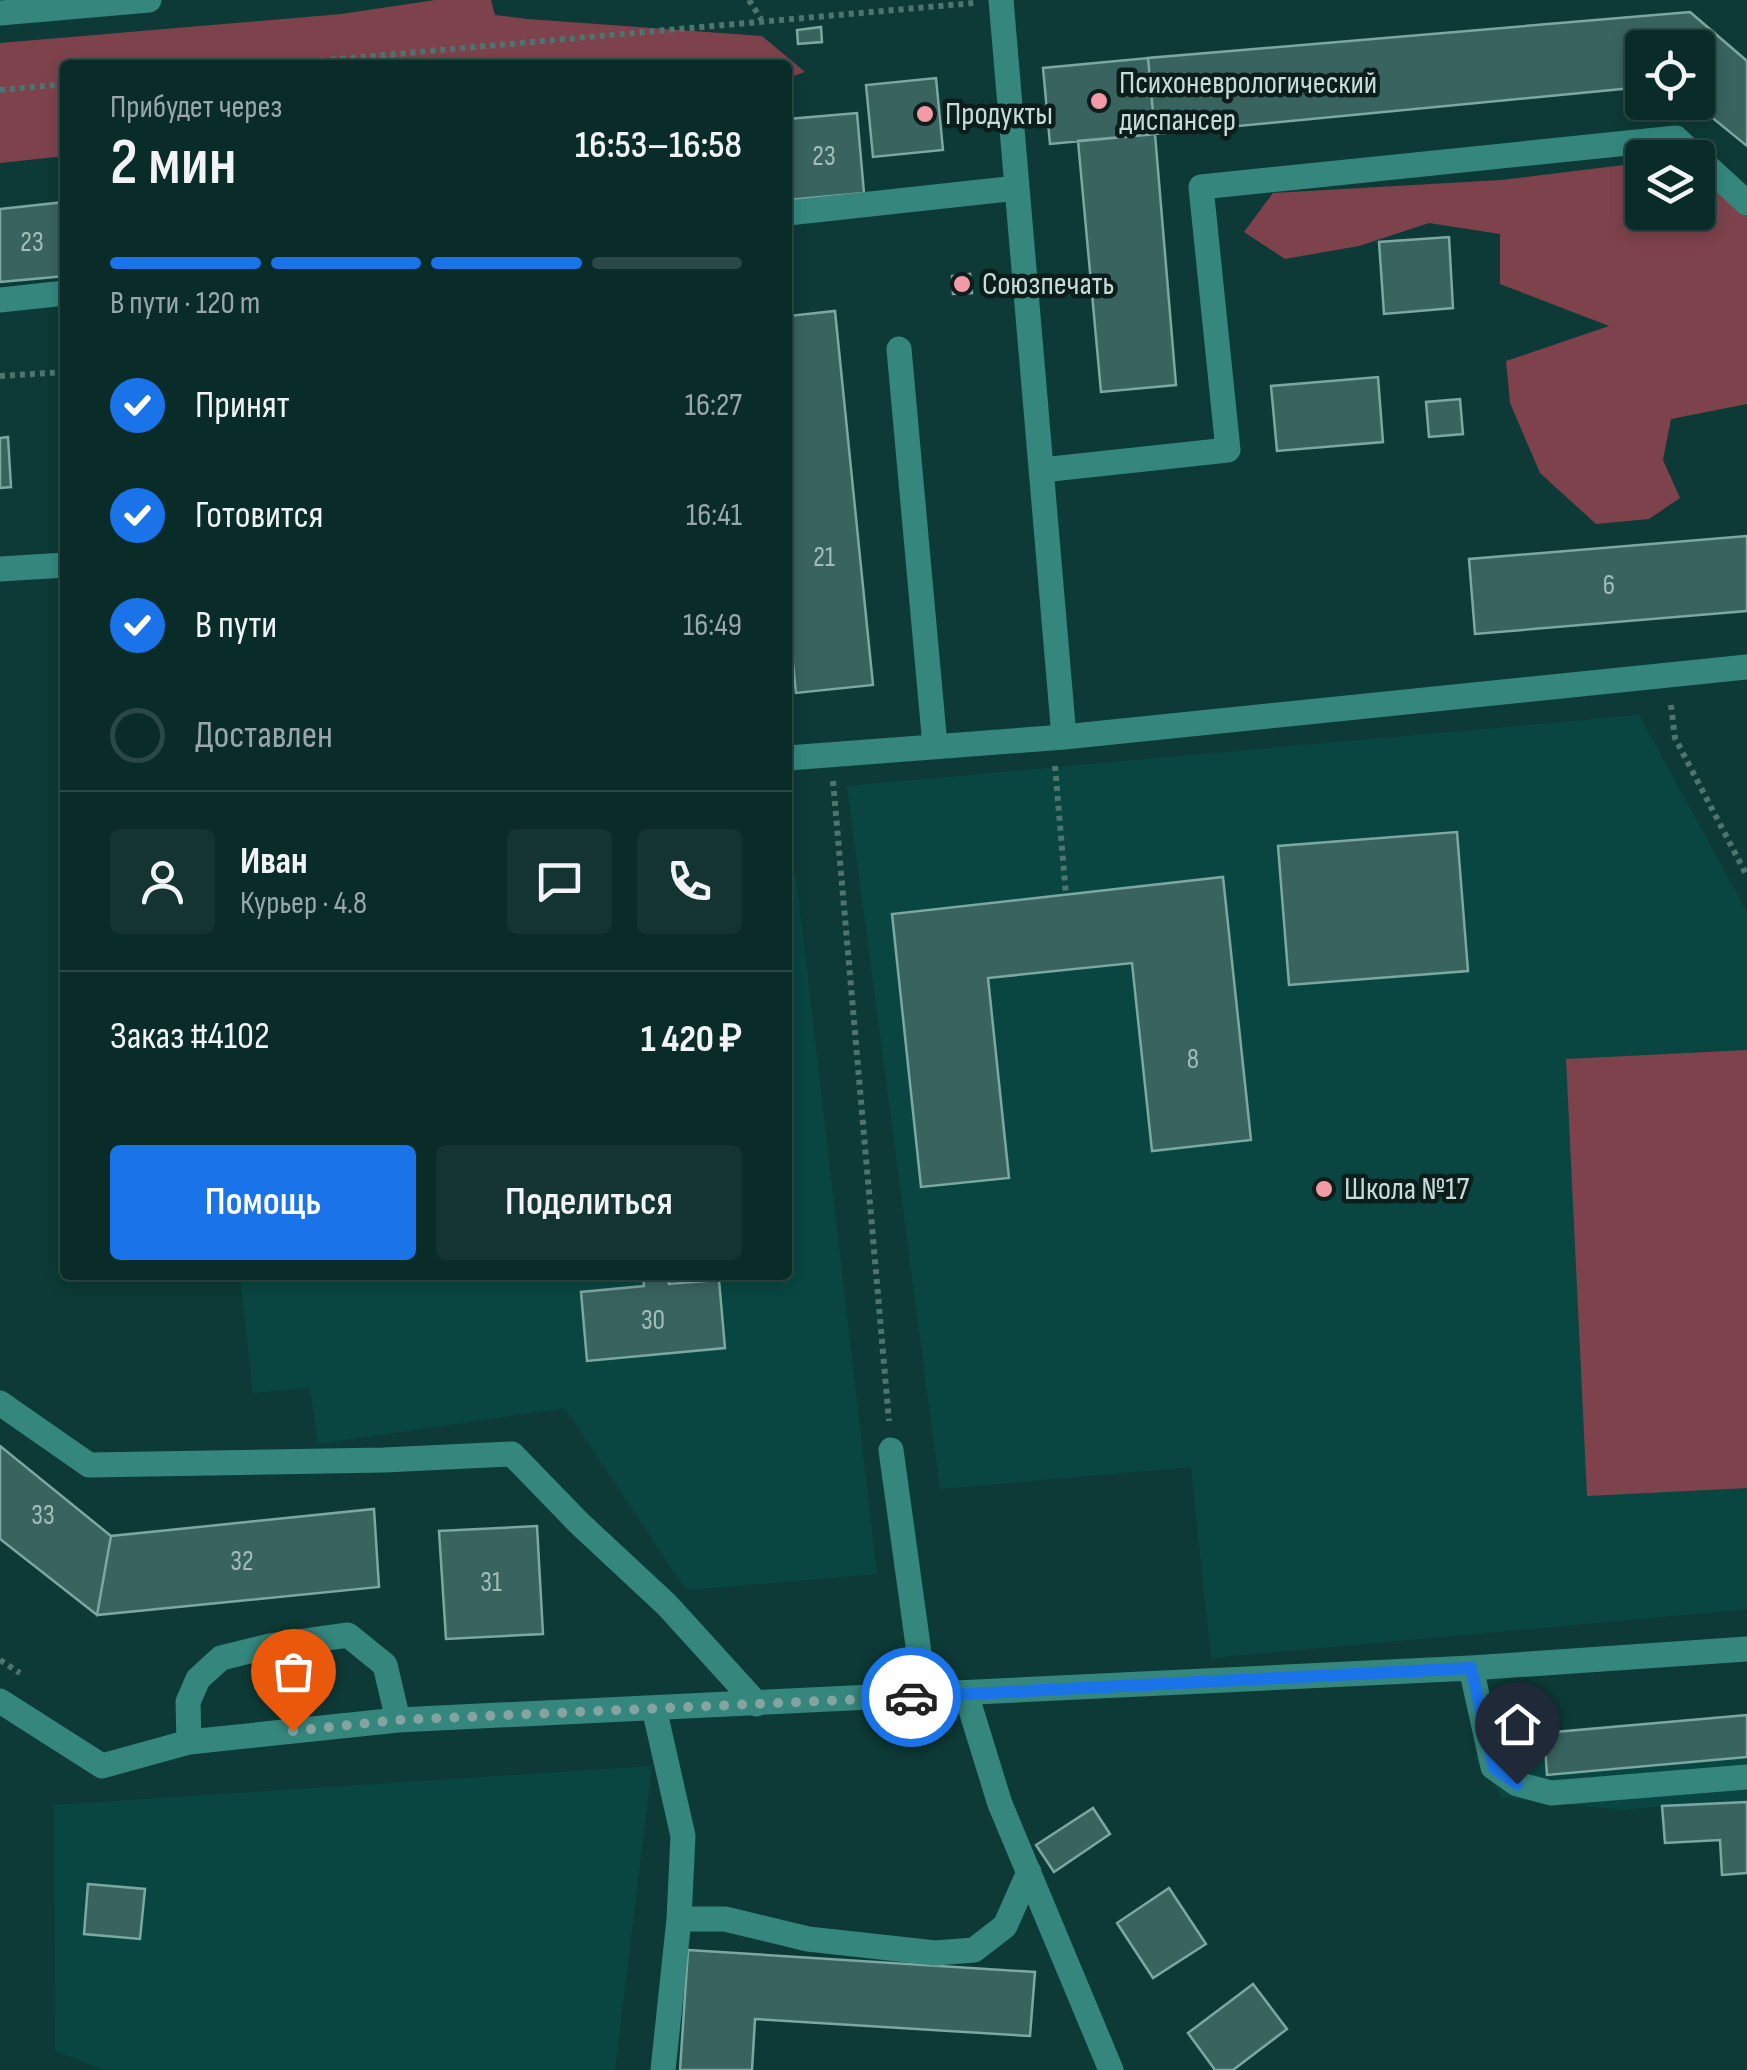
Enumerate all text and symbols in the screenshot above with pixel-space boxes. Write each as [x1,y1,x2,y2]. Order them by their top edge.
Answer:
map controls [1625,30,1715,230]
button: locate [1625,30,1715,120]
place label: Психоневрологический диспансер [1119,64,1377,140]
text: Прибудет через [110,88,282,127]
marker: Психоневрологический диспансер [1088,90,1110,112]
place label: Продукты [945,95,1053,134]
marker: Продукты [914,103,936,125]
text: 16:53–16:58 [575,123,742,168]
text: 2 мин [110,125,237,203]
house number: 23 [812,140,836,173]
button: layers [1625,140,1715,230]
house number: 23 [20,226,44,259]
place label: Союзпечать [982,265,1115,304]
marker: Союзпечать [951,273,973,295]
text: В пути · 120 m [110,284,260,323]
icon: check [110,378,165,433]
text: Принят [195,383,290,428]
text: 16:27 [685,386,742,425]
icon: check [110,488,165,543]
text: Готовится [195,493,324,538]
text: 16:41 [686,496,742,535]
house number: 21 [813,541,835,574]
house number: 6 [1603,569,1615,602]
icon: check [110,598,165,653]
text: В пути [195,603,277,648]
text: 16:49 [683,606,742,645]
text: Доставлен [195,713,333,758]
button: person [110,829,215,934]
button: chat [507,829,612,934]
button: phone [637,829,742,934]
text: Иван [240,839,308,884]
text: Курьер · 4.8 [240,884,367,923]
text: Заказ #4102 [110,1014,270,1059]
text: 1 420 ₽ [641,1017,742,1062]
house number: 8 [1187,1043,1199,1076]
button: Помощь [110,1145,416,1260]
button: Поделиться [436,1145,742,1260]
place label: Школа №17 [1344,1170,1469,1209]
marker: Школа №17 [1313,1178,1335,1200]
house number: 30 [641,1304,665,1337]
house number: 33 [31,1499,55,1532]
house number: 32 [230,1545,254,1578]
house number: 31 [480,1566,502,1599]
pin [251,1629,336,1732]
icon: bag [266,1644,321,1699]
courier [861,1647,961,1747]
icon: car [884,1670,939,1725]
pin [1475,1682,1560,1785]
icon: home [1490,1697,1545,1752]

